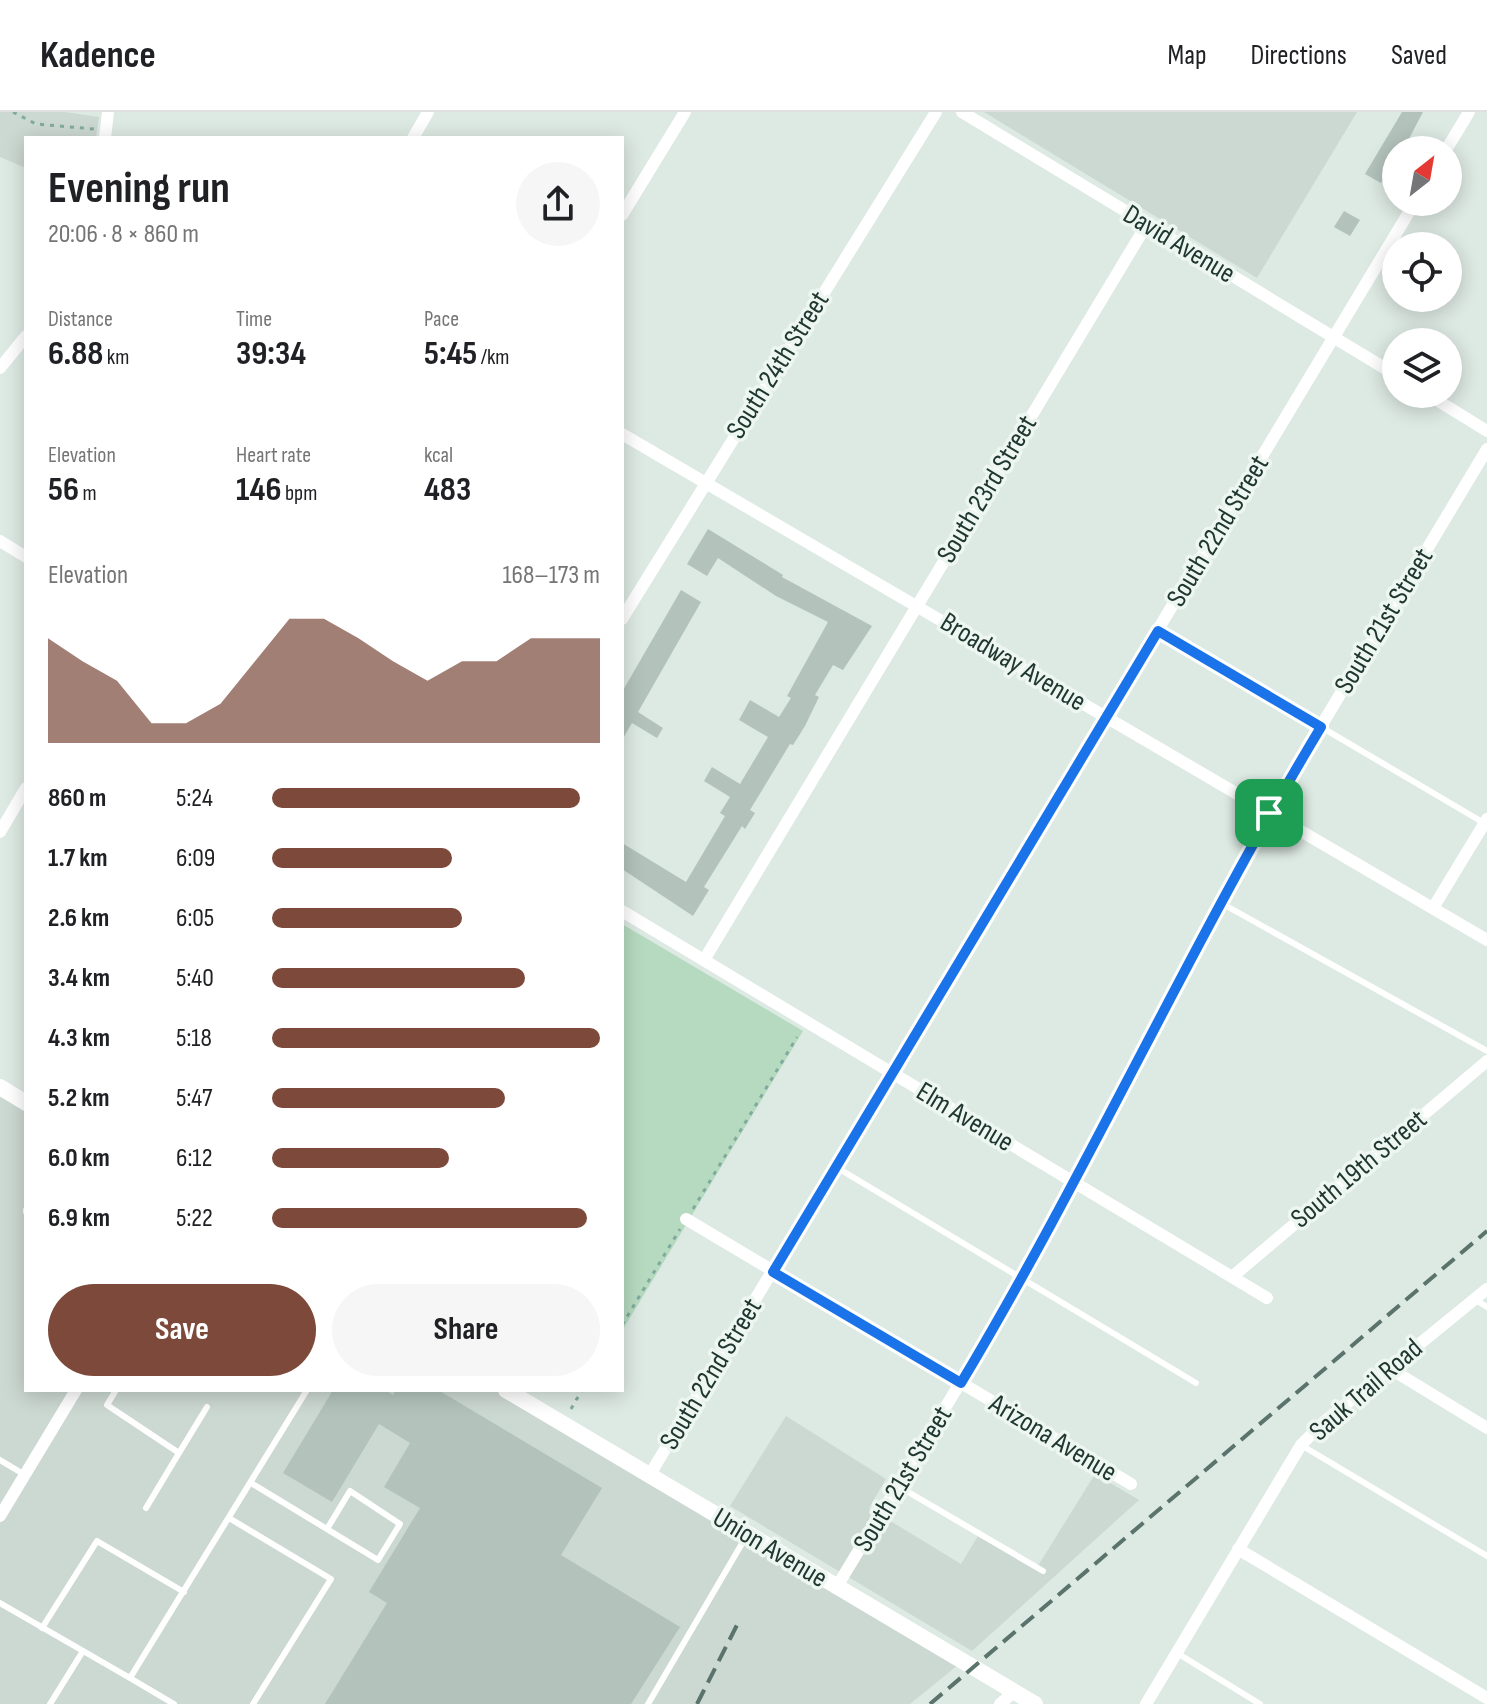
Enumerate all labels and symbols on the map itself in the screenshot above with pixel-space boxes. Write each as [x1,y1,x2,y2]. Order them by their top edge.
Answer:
north arrow [1382,136,1462,216]
street label: David Avenue [1117,198,1241,290]
street label: South 24th Street [720,285,836,445]
street label: South 23rd Street [930,409,1044,569]
street label: South 22nd Street [1160,449,1276,613]
street label: South 21st Street [1328,542,1440,700]
street label: Broadway Avenue [934,606,1092,718]
pin [1235,779,1303,847]
street label: Elm Avenue [910,1075,1020,1159]
street label: South 19th Street [1285,1103,1433,1235]
street label: South 22nd Street [653,1292,769,1456]
street label: Sauk Trail Road [1303,1332,1429,1448]
street label: Arizona Avenue [982,1387,1123,1489]
street label: South 21st Street [847,1400,959,1558]
street label: Union Avenue [707,1501,833,1595]

